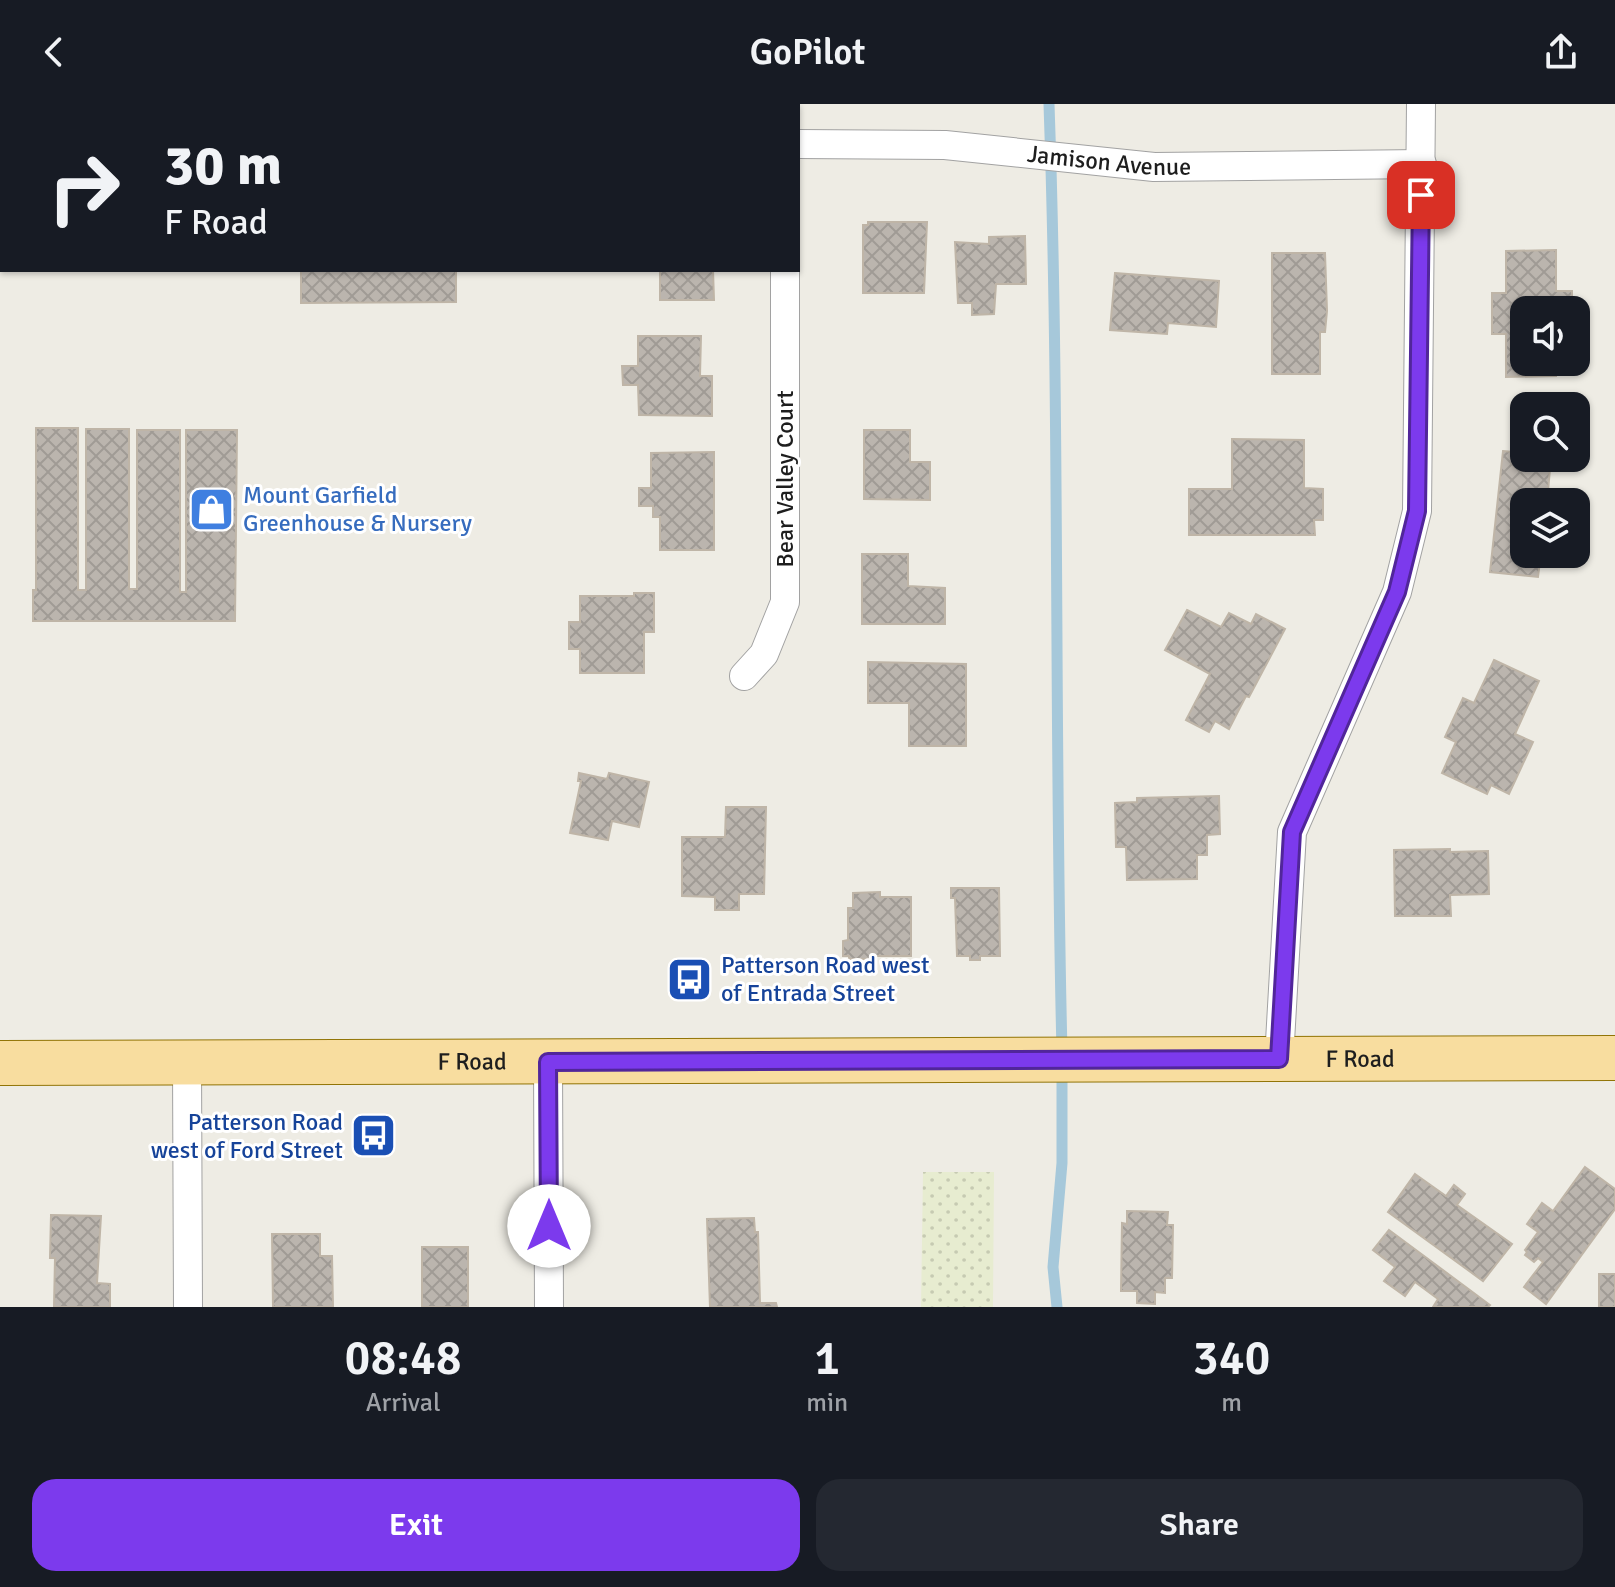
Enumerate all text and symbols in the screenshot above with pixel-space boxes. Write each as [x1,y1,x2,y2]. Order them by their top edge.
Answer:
icon: back [32,30,76,74]
text: GoPilot [750,30,865,75]
icon: share [1539,30,1583,74]
text: 30 m [164,131,282,200]
icon: right [32,136,136,240]
street label: Jamison Avenue [1026,139,1191,182]
pin [1387,161,1455,229]
icon: arrive [1399,173,1443,217]
text: F Road [164,200,268,245]
map controls [1510,296,1590,568]
button: sound [1510,296,1590,376]
street label: Bear Valley Court [770,390,800,568]
button: search [1510,392,1590,472]
place label: Mount Garfield Greenhouse & Nursery [243,480,472,538]
shop icon: Mount Garfield Greenhouse & Nursery [188,485,236,533]
button: layers [1510,488,1590,568]
place label: Patterson Road west of Entrada Street [721,950,929,1008]
bus stop icon: Patterson Road west of Entrada Street [666,955,714,1003]
street label: F Road [1325,1044,1395,1074]
street label: F Road [437,1046,507,1077]
place label: Patterson Road west of Ford Street [151,1107,343,1165]
bus stop icon: Patterson Road west of Ford Street [350,1112,398,1160]
position arrow [507,1184,591,1268]
text: 08:48 [345,1329,462,1388]
text: 1 [814,1329,840,1388]
text: 340 [1193,1329,1270,1388]
text: Arrival [366,1387,441,1419]
text: min [806,1387,848,1419]
text: m [1221,1387,1242,1419]
button: Exit [32,1479,800,1571]
button: Share [816,1479,1583,1571]

